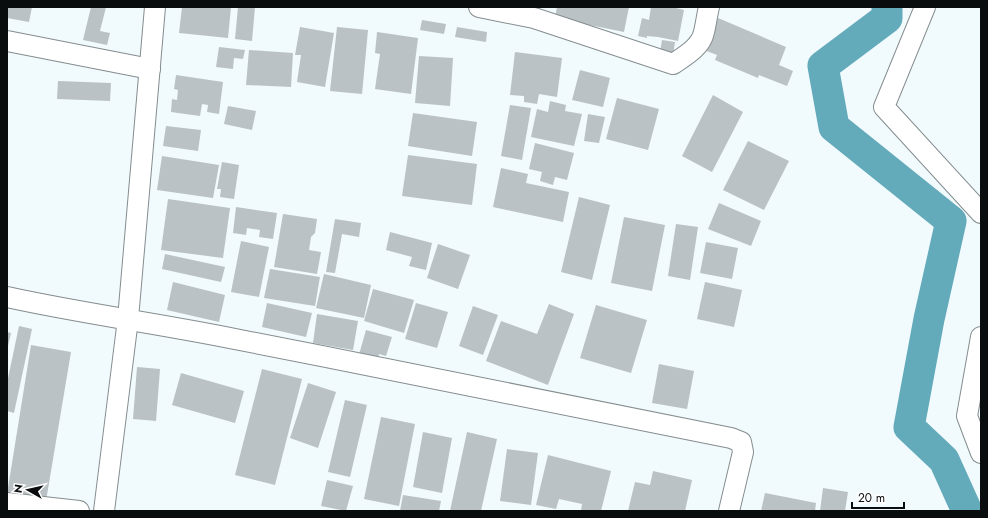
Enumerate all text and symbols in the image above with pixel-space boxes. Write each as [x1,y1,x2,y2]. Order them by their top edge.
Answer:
north arrow [8,470,48,510]
text: N [10,483,27,494]
scale bar [852,484,904,510]
text: 20 m [858,489,885,507]

